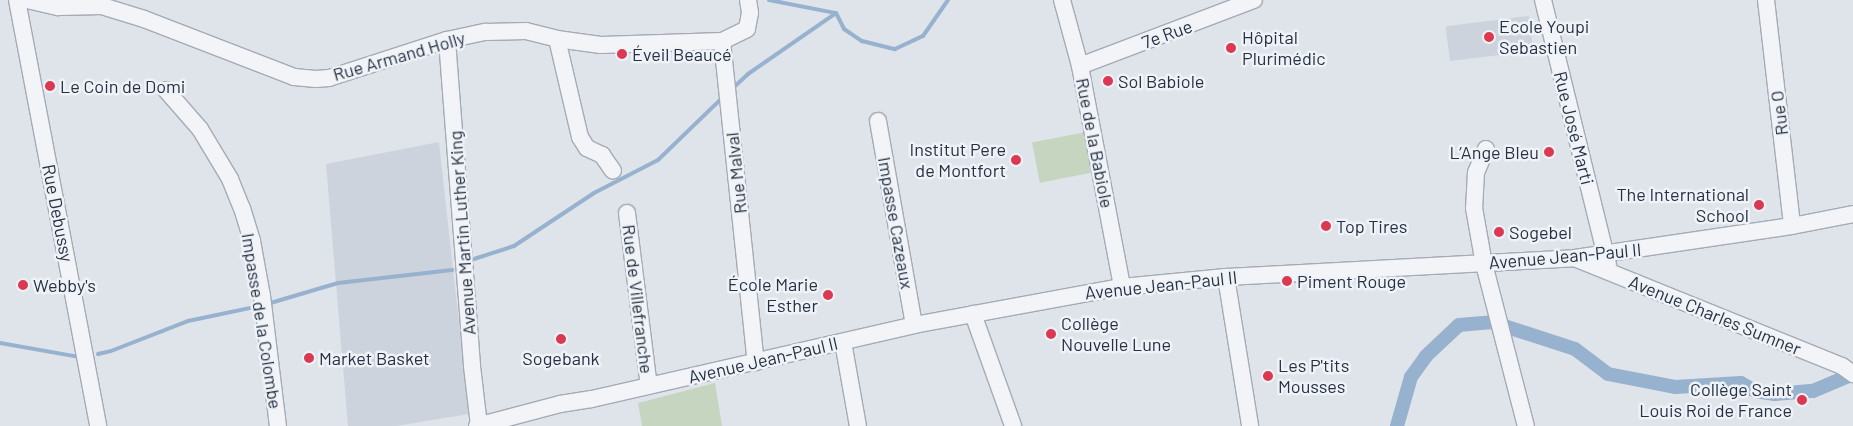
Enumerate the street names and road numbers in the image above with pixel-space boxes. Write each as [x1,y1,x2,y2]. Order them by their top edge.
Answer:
street label: 7e Rue [1139,15,1195,53]
street label: Rue Armand Holly [330,27,468,85]
street label: Rue José Marti [1549,69,1599,187]
street label: Rue de la Babiole [1072,76,1118,210]
street label: Rue O [1766,89,1792,137]
street label: Avenue Martin Luther King [444,130,480,336]
street label: Rue Malval [721,131,751,215]
street label: Impasse Cazeaux [874,155,918,291]
street label: Rue Debussy [38,162,78,264]
street label: Rue de Villefranche [618,223,658,375]
street label: Impasse de la Colombe [237,232,287,410]
street label: Avenue Jean-Paul II [1488,239,1642,273]
street label: Avenue Jean-Paul II [1084,266,1238,304]
street label: Avenue Charles Sumner [1626,271,1804,359]
street label: Avenue Jean-Paul II [686,332,840,388]

